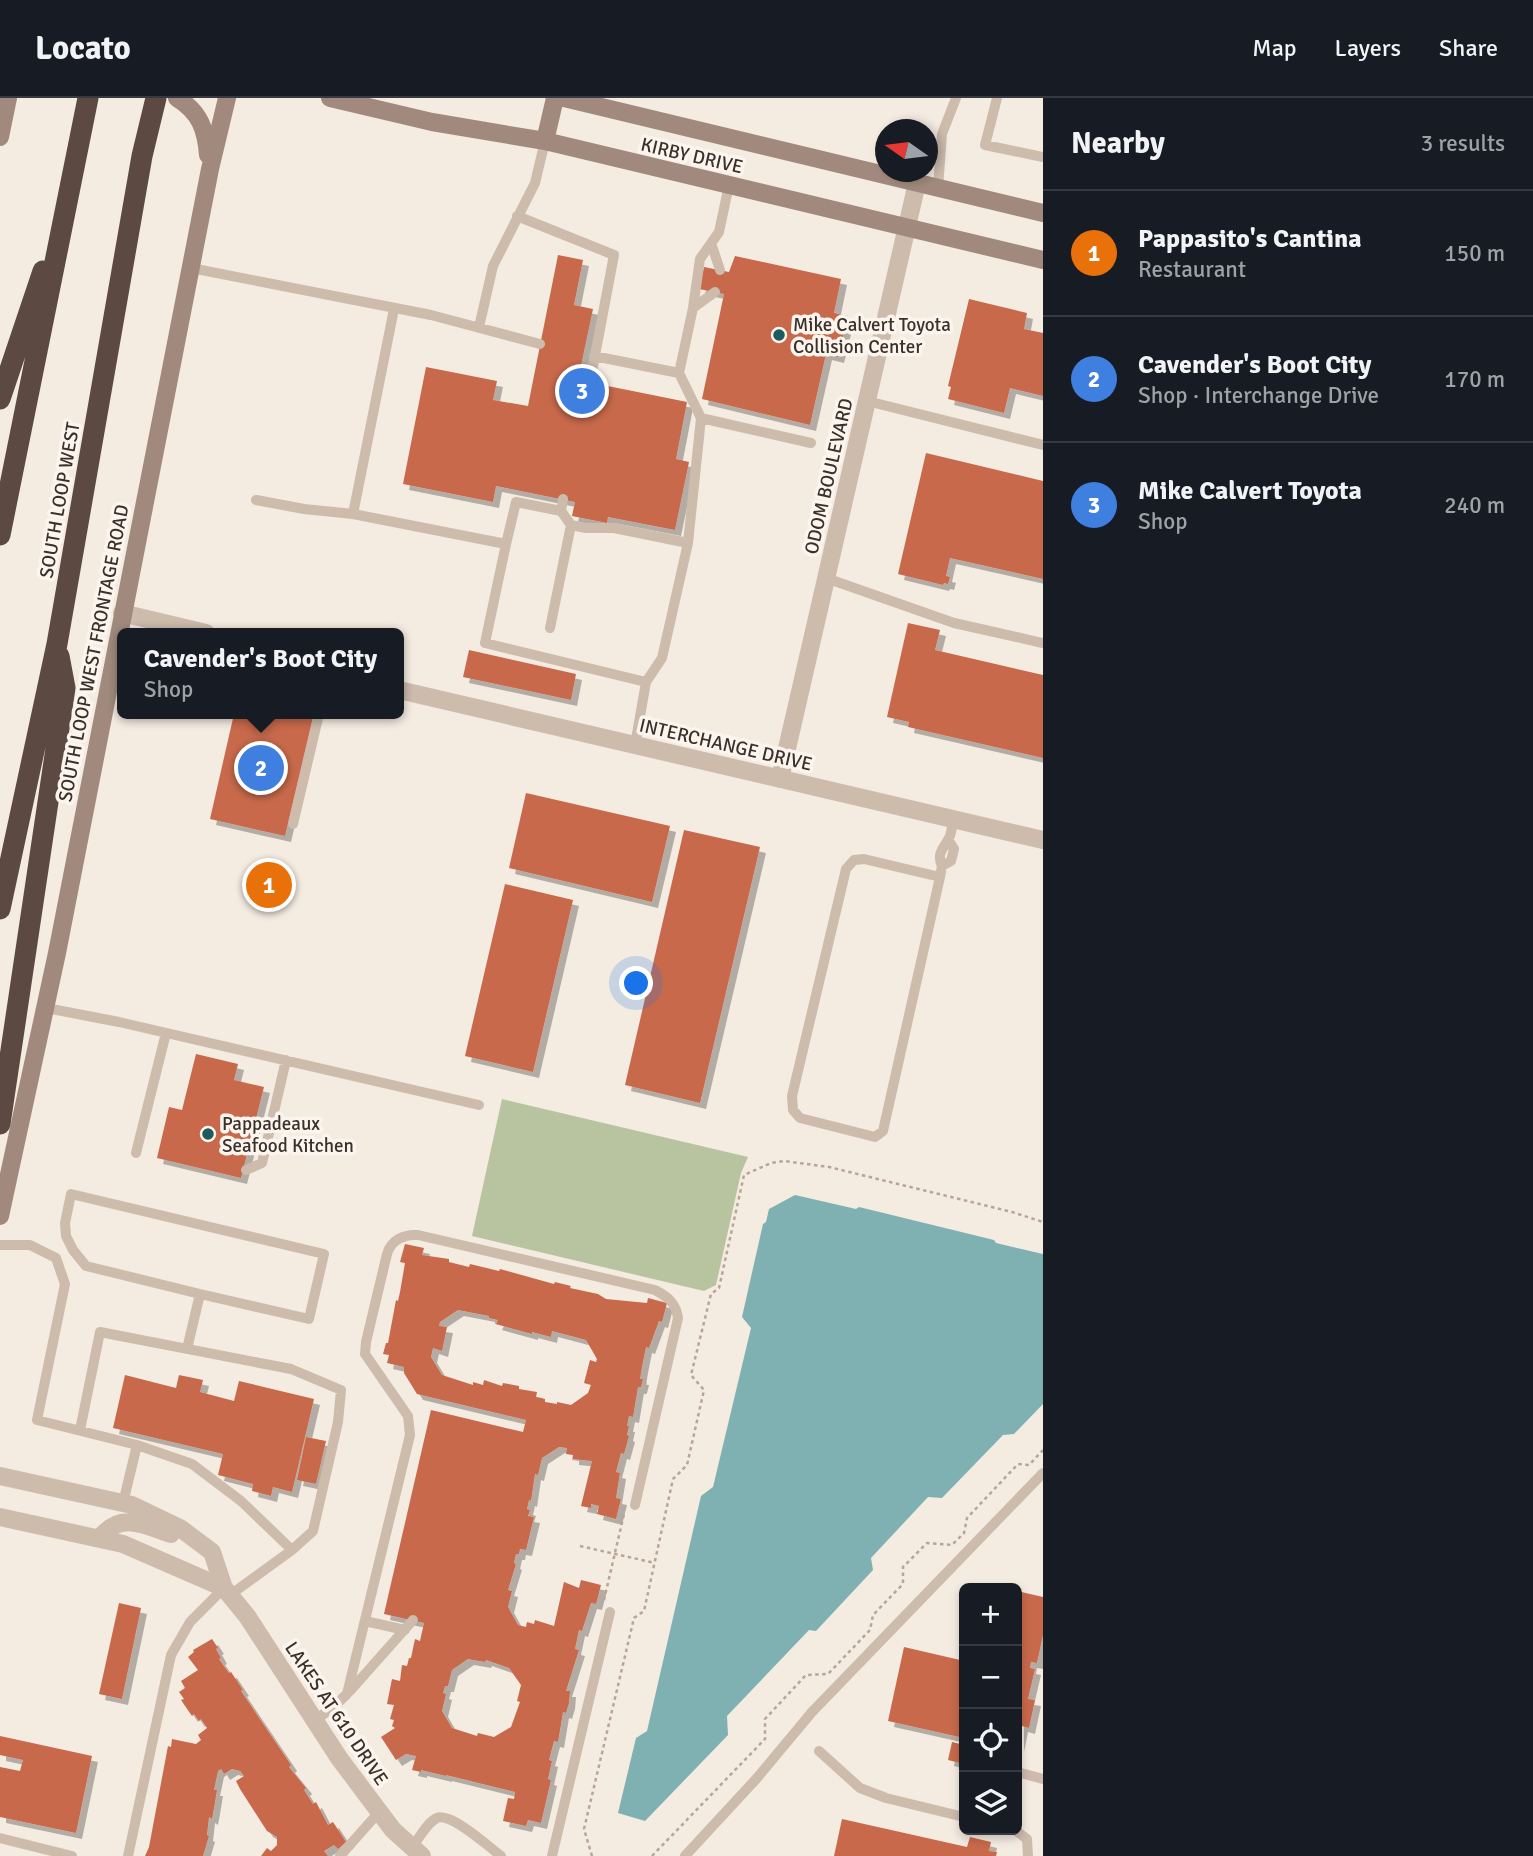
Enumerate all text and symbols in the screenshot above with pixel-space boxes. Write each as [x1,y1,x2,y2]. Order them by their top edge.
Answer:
text: Locato [35,28,131,69]
text: Map [1252,33,1297,63]
text: Layers [1335,33,1401,63]
text: Share [1439,33,1498,63]
north arrow [875,119,938,182]
text: Nearby [1071,125,1165,162]
text: 3 results [1421,129,1505,158]
street label: KIRBY DRIVE [638,133,745,179]
text: Pappasito's Cantina [1138,223,1361,255]
text: 1 [1088,239,1100,268]
text: 150 m [1444,239,1505,268]
text: Restaurant [1138,255,1246,284]
place label: Mike Calvert Toyota Collision Center [793,313,951,359]
marker: Mike Calvert Toyota Collision Center [771,327,787,343]
text: Cavender's Boot City [1138,349,1372,381]
pin: 3 [559,365,605,417]
text: 2 [1088,365,1100,394]
text: 170 m [1444,365,1505,394]
text: Shop · Interchange Drive [1138,381,1379,410]
street label: ODOM BOULEVARD [799,396,859,556]
street label: SOUTH LOOP WEST [34,420,86,580]
text: Mike Calvert Toyota [1138,475,1362,507]
text: 3 [1088,491,1100,520]
text: 240 m [1444,491,1505,520]
street label: SOUTH LOOP WEST FRONTAGE ROAD [53,503,135,804]
text: Shop [1138,507,1187,536]
popup [117,628,404,719]
text: Cavender's Boot City [144,643,377,675]
text: Shop [144,675,193,704]
street label: INTERCHANGE DRIVE [637,713,815,777]
pin: 2 [238,742,284,794]
pin: 1 [246,859,292,911]
your location [619,966,653,1000]
place label: Pappadeaux Seafood Kitchen [222,1112,354,1158]
marker: Pappadeaux Seafood Kitchen [200,1126,216,1142]
map controls [959,1583,1022,1835]
button: + [959,1583,1022,1646]
street label: LAKES AT 610 DRIVE [279,1637,393,1790]
button: − [959,1646,1022,1709]
button: locate [959,1709,1022,1772]
button: layers [959,1772,1022,1835]

